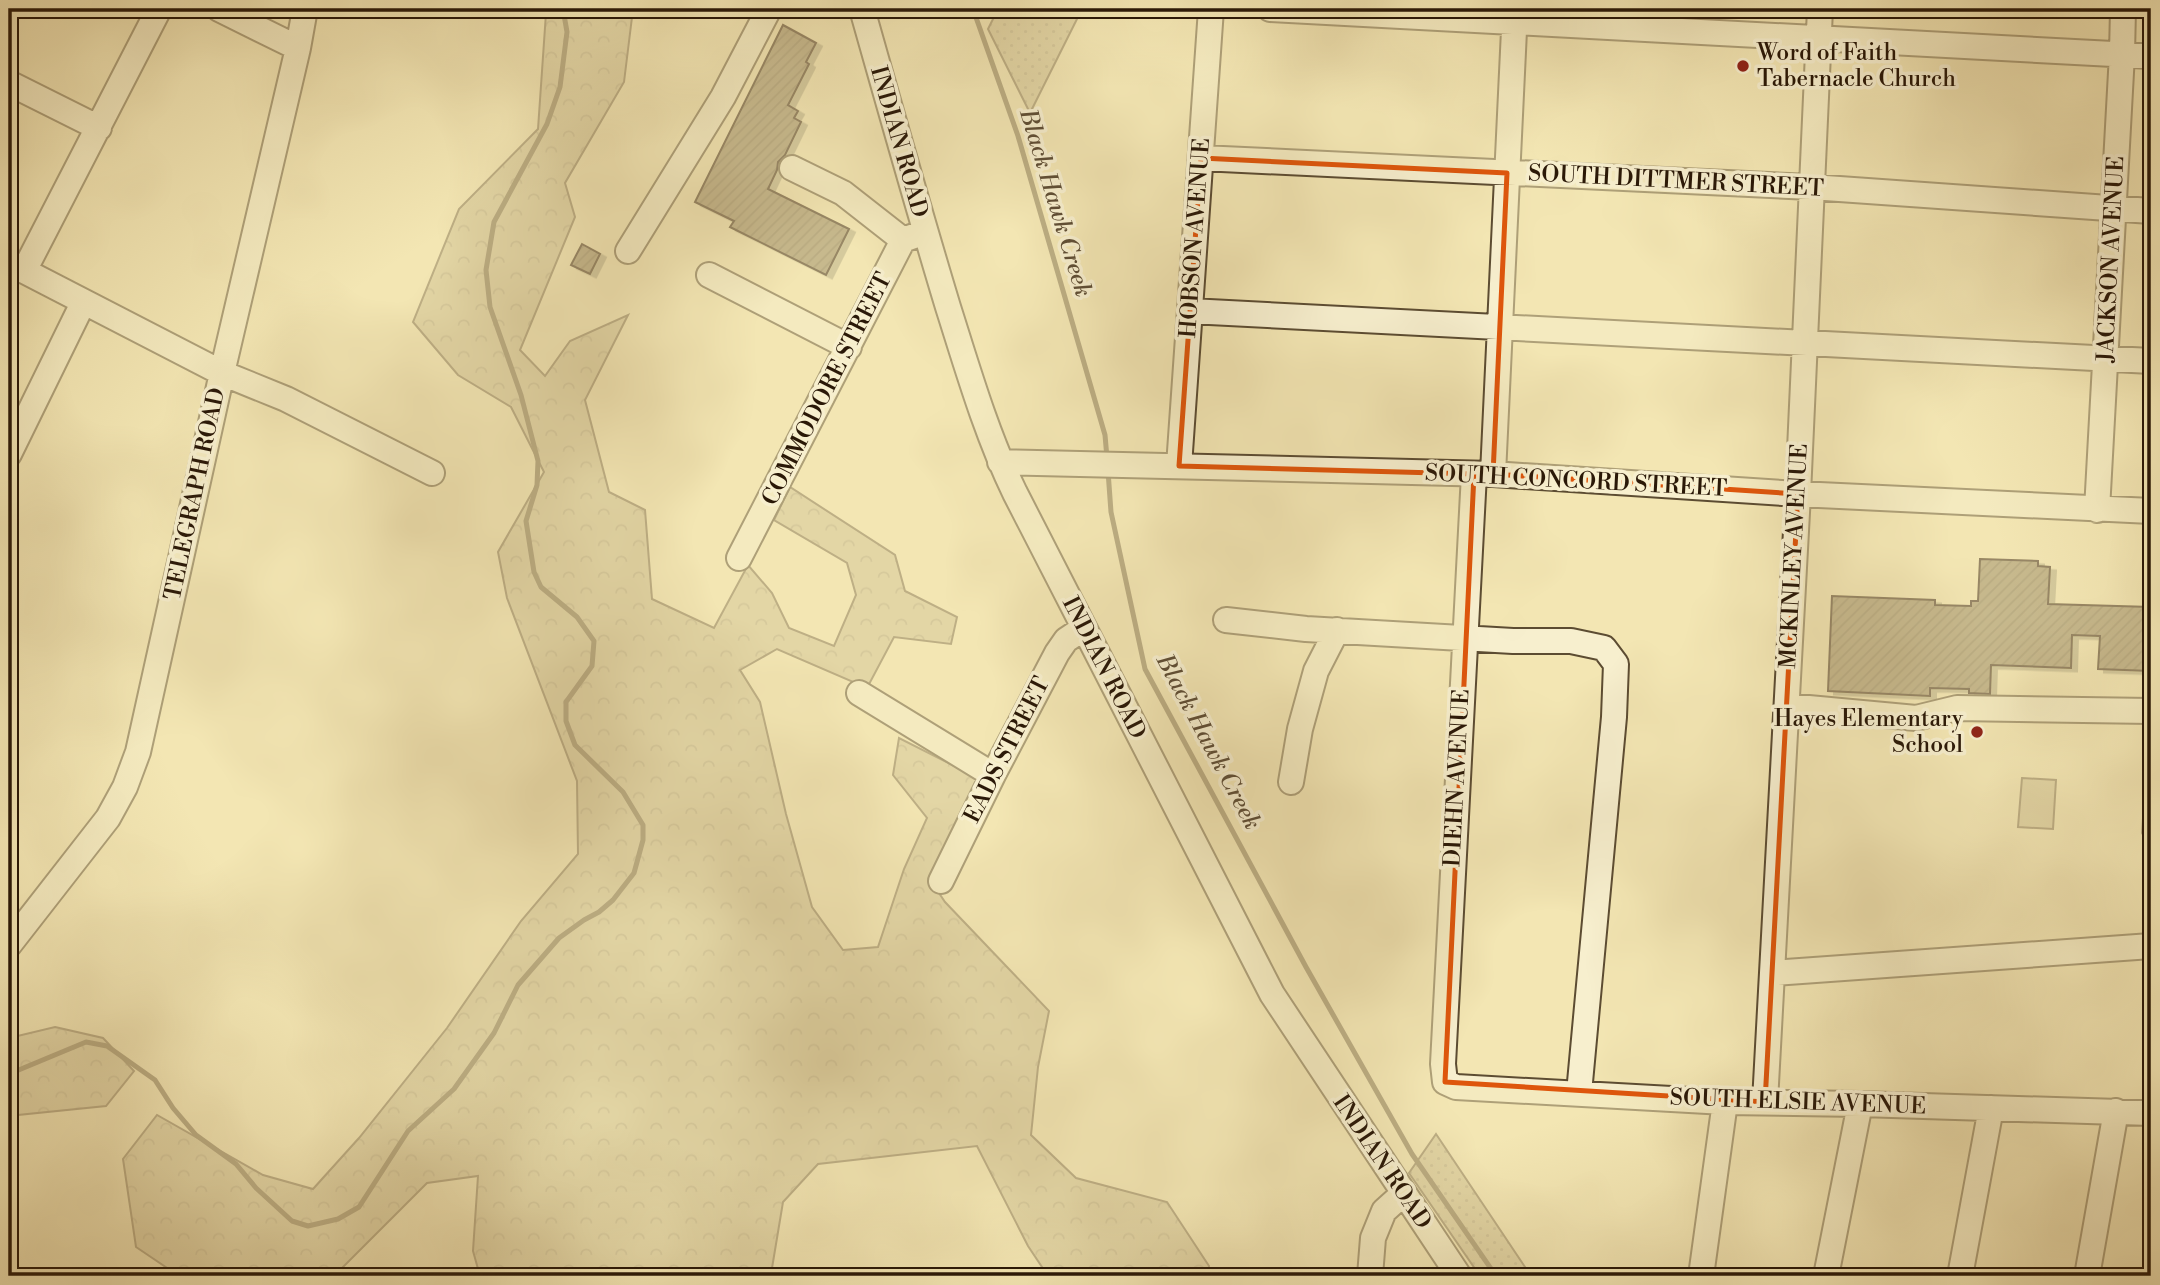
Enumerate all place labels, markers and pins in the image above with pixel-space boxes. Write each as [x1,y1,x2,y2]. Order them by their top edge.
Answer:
place label: Word of Faith Tabernacle Church [1756,39,1956,93]
marker: Word of Faith Tabernacle Church [1735,58,1751,74]
place label: Hayes Elementary School [1774,705,1964,759]
marker: Hayes Elementary School [1969,724,1985,740]

